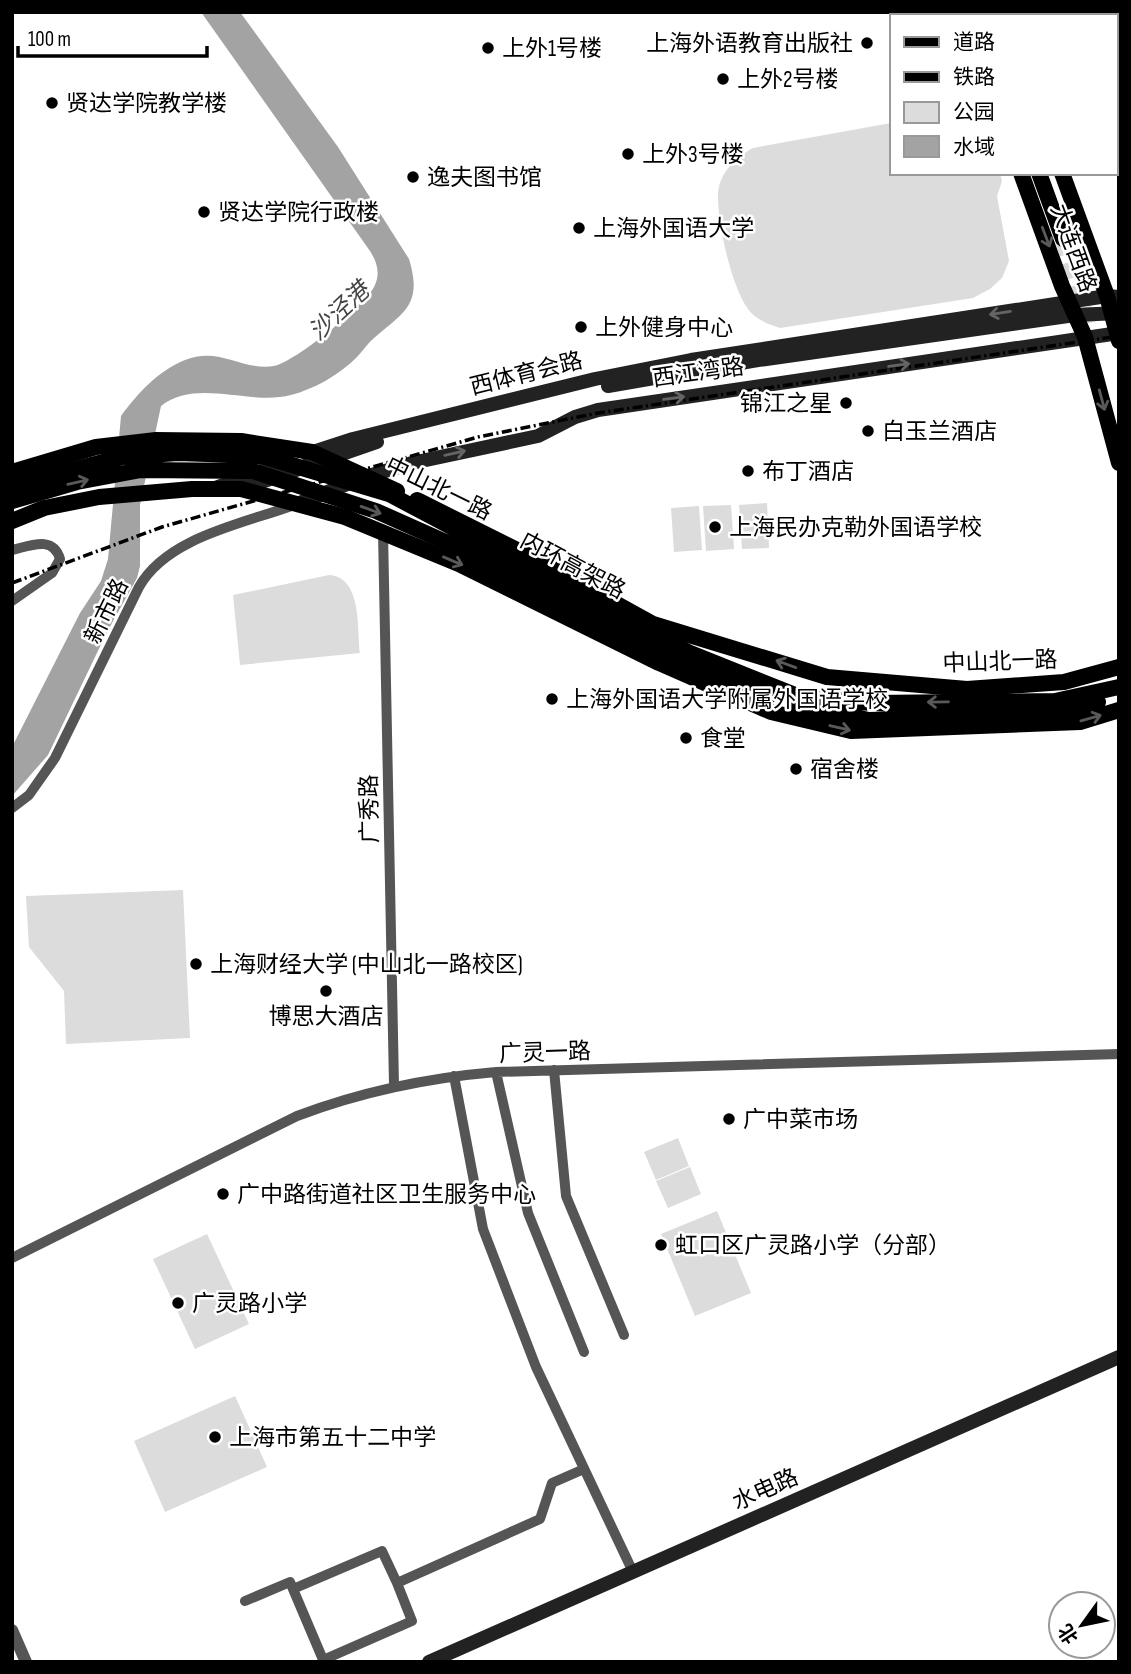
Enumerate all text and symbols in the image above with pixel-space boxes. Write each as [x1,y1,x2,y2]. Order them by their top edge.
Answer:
scale bar [18,14,206,58]
legend [890,14,1117,175]
text: 100 m [28,27,71,52]
place label: 上海外语教育出版社 [646,30,853,58]
text: 道路 [953,30,995,55]
place label: 上外1号楼 [502,35,602,63]
marker: 上海外语教育出版社 [859,35,875,51]
marker: 上外1号楼 [480,40,496,56]
text: 铁路 [953,65,995,90]
place label: 上外2号楼 [737,66,838,94]
marker: 上外2号楼 [715,71,731,87]
place label: 贤达学院教学楼 [66,90,227,118]
marker: 贤达学院教学楼 [44,95,60,111]
text: 公园 [953,100,995,125]
text: 水域 [953,135,995,160]
place label: 上外3号楼 [642,141,744,169]
marker: 上外3号楼 [620,146,636,162]
place label: 逸夫图书馆 [427,164,542,192]
marker: 逸夫图书馆 [405,169,421,185]
place label: 贤达学院行政楼 [218,199,379,227]
street label: 大连西路 [1044,200,1102,296]
marker: 贤达学院行政楼 [196,204,212,220]
place label: 上海外国语大学 [593,215,754,243]
marker: 上海外国语大学 [571,220,587,236]
one-way arrow [1041,225,1053,247]
water label: 沙泾港 [303,274,378,347]
one-way arrow [990,307,1012,320]
place label: 上外健身中心 [595,314,733,342]
marker: 上外健身中心 [573,319,589,335]
street label: 西体育会路 [467,346,585,401]
street label: 西江湾路 [651,353,746,393]
one-way arrow [887,358,910,371]
one-way arrow [1096,388,1109,411]
place label: 锦江之星 [740,390,832,418]
one-way arrow [662,392,685,405]
marker: 锦江之星 [838,395,854,411]
place label: 白玉兰酒店 [882,418,997,446]
marker: 白玉兰酒店 [860,423,876,439]
one-way arrow [443,446,466,460]
street label: 中山北一路 [381,451,496,527]
place label: 布丁酒店 [762,458,854,486]
marker: 布丁酒店 [740,463,756,479]
one-way arrow [66,475,89,489]
one-way arrow [360,504,382,517]
place label: 上海民办克勒外国语学校 [729,514,982,542]
marker: 上海民办克勒外国语学校 [707,519,723,535]
street label: 内环高架路 [515,527,630,605]
one-way arrow [441,555,463,568]
street label: 新市路 [79,574,135,649]
street label: 中山北一路 [942,646,1058,678]
one-way arrow [775,657,797,669]
place label: 上海外国语大学附属外国语学校 [566,686,888,714]
marker: 上海外国语大学附属外国语学校 [544,691,560,707]
one-way arrow [927,695,950,709]
one-way arrow [1080,711,1102,724]
one-way arrow [828,722,851,736]
place label: 食堂 [700,725,746,753]
marker: 食堂 [678,730,694,746]
place label: 宿舍楼 [810,756,879,784]
marker: 宿舍楼 [788,761,804,777]
street label: 广秀路 [355,774,385,844]
place label: 上海财经大学 (中山北一路校区) [210,951,523,979]
marker: 上海财经大学 (中山北一路校区) [188,956,204,972]
marker: 博思大酒店 [318,983,334,999]
place label: 博思大酒店 [269,1003,384,1031]
street label: 广灵一路 [499,1037,591,1069]
place label: 广中菜市场 [743,1106,858,1134]
marker: 广中菜市场 [721,1111,737,1127]
place label: 广中路街道社区卫生服务中心 [237,1181,536,1209]
marker: 广中路街道社区卫生服务中心 [215,1186,231,1202]
place label: 虹口区广灵路小学（分部） [675,1232,951,1260]
marker: 虹口区广灵路小学（分部） [653,1237,669,1253]
place label: 广灵路小学 [192,1290,307,1318]
marker: 广灵路小学 [170,1295,186,1311]
place label: 上海市第五十二中学 [229,1424,436,1452]
marker: 上海市第五十二中学 [207,1429,223,1445]
street label: 水电路 [728,1463,803,1517]
north arrow [1047,1590,1117,1660]
text: 北 [1054,1619,1084,1648]

